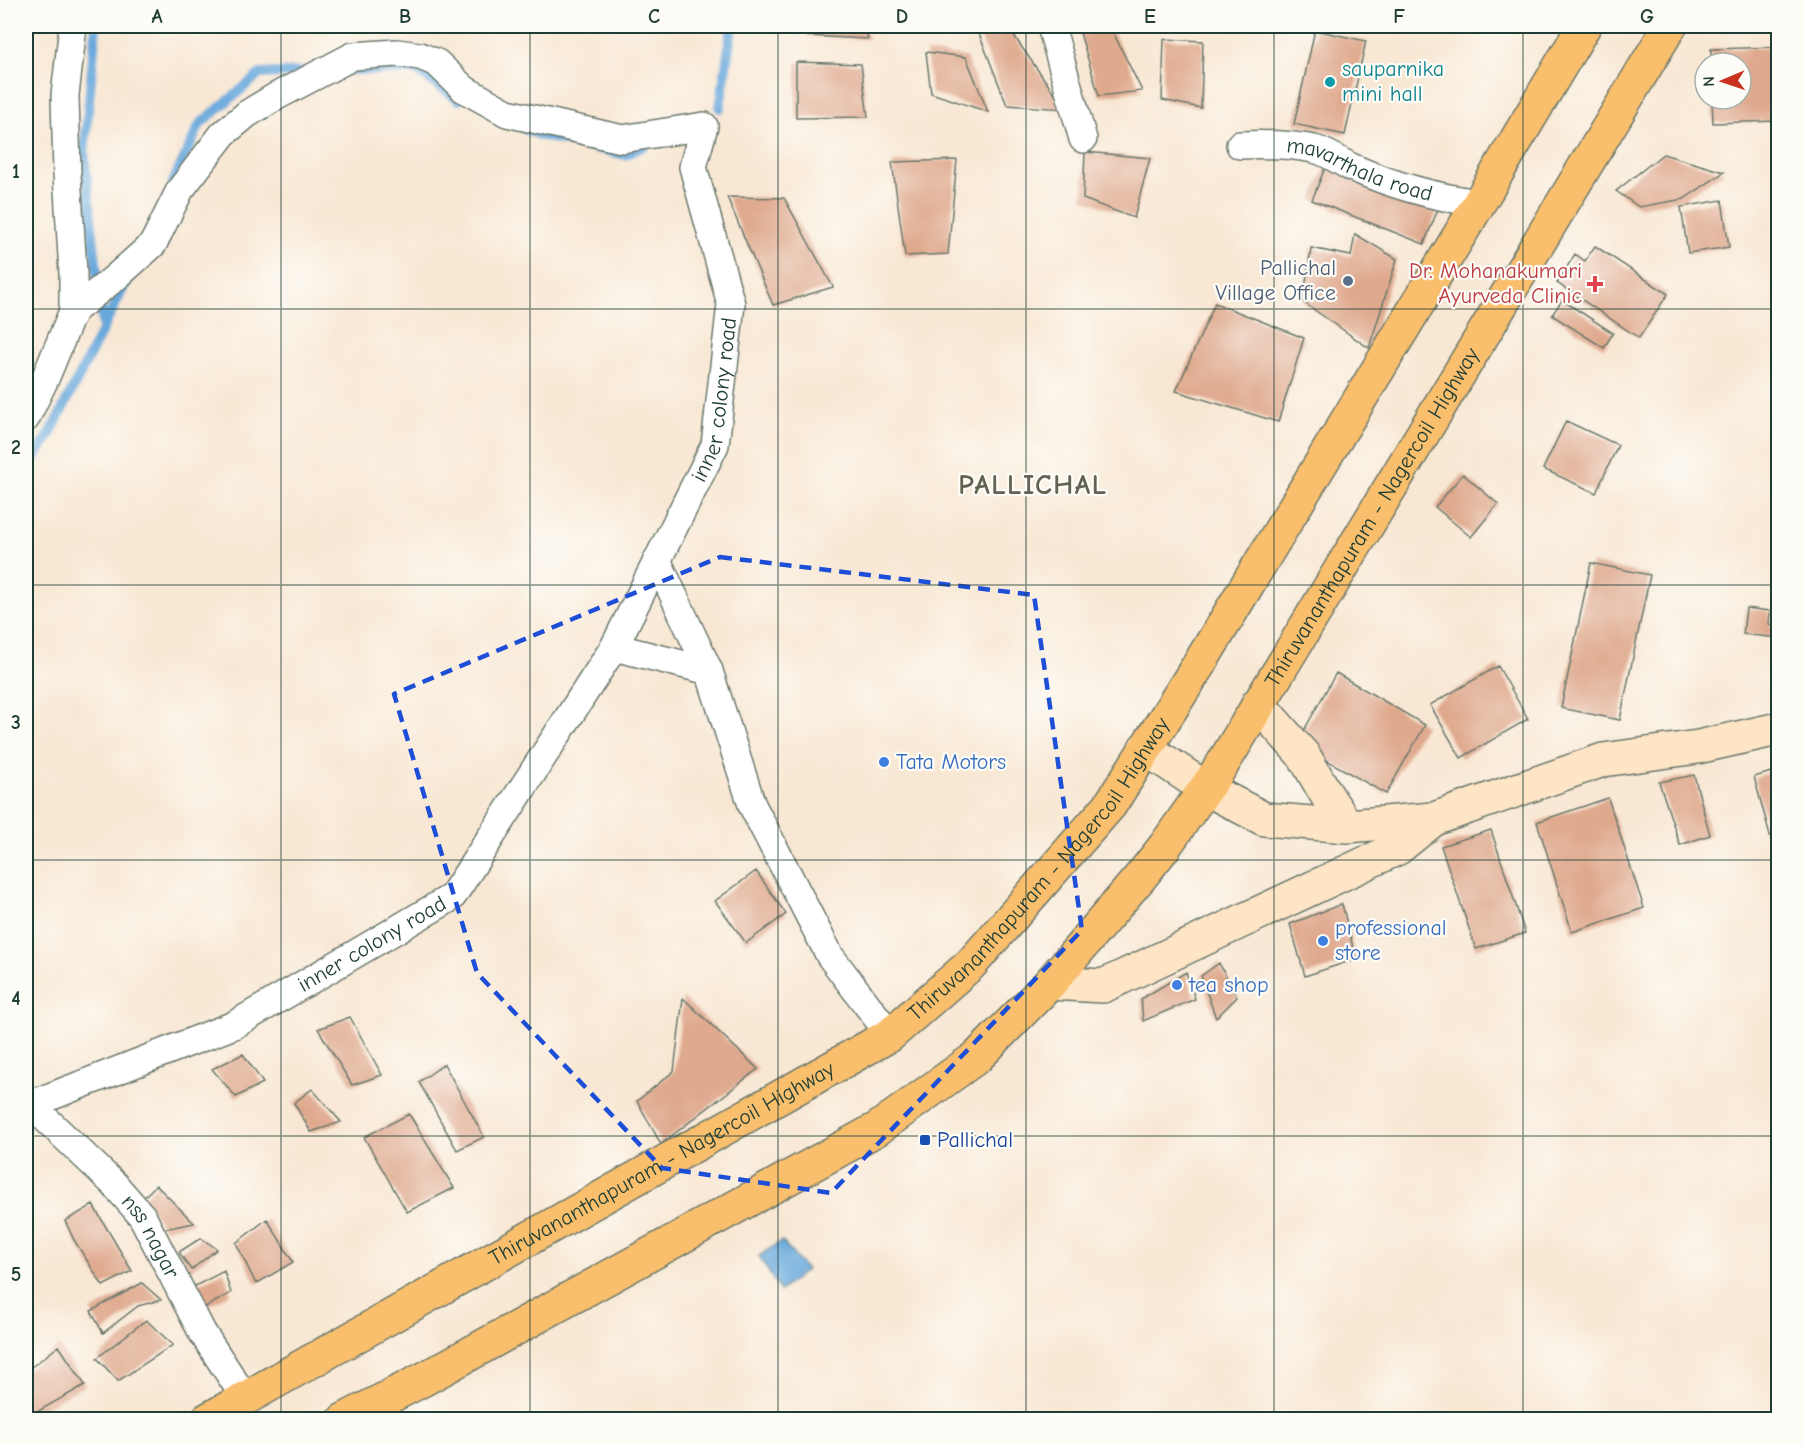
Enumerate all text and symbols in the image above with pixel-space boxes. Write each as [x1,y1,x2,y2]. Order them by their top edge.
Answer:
text: A [151,5,163,28]
text: B [399,5,411,28]
text: C [648,5,660,28]
text: D [896,5,908,28]
text: E [1144,5,1156,28]
text: F [1393,5,1405,28]
text: G [1640,5,1654,28]
north arrow [1693,51,1753,111]
place label: sauparnika mini hall [1342,56,1444,107]
marker: sauparnika mini hall [1323,75,1337,89]
text: N [1700,76,1718,87]
street label: mavarthala road [1285,132,1435,207]
text: 1 [12,160,20,183]
place label: Pallichal Village Office [1215,255,1336,306]
place label: Dr. Mohanakumari Ayurveda Clinic [1409,258,1582,309]
marker: Pallichal Village Office [1341,274,1355,288]
marker: Dr. Mohanakumari Ayurveda Clinic [1586,275,1604,293]
street label: inner colony road [686,316,742,486]
street label: Thiruvananthapuram - Nagercoil Highway [1259,343,1485,692]
text: 2 [11,436,21,459]
district label: PALLICHAL [958,469,1108,501]
text: 3 [11,711,21,734]
street label: Thiruvananthapuram - Nagercoil Highway [902,712,1175,1026]
place label: Tata Motors [896,749,1006,775]
marker: Tata Motors [877,755,891,769]
street label: inner colony road [293,890,451,998]
place label: professional store [1335,915,1447,966]
marker: professional store [1316,934,1330,948]
place label: tea shop [1188,972,1269,998]
marker: tea shop [1170,978,1184,992]
text: 4 [11,987,21,1010]
street label: Thiruvananthapuram - Nagercoil Highway [484,1056,839,1271]
place label: Pallichal [937,1127,1013,1153]
marker: Pallichal [918,1133,932,1147]
street label: nss nagar [116,1189,185,1283]
text: 5 [11,1263,21,1286]

